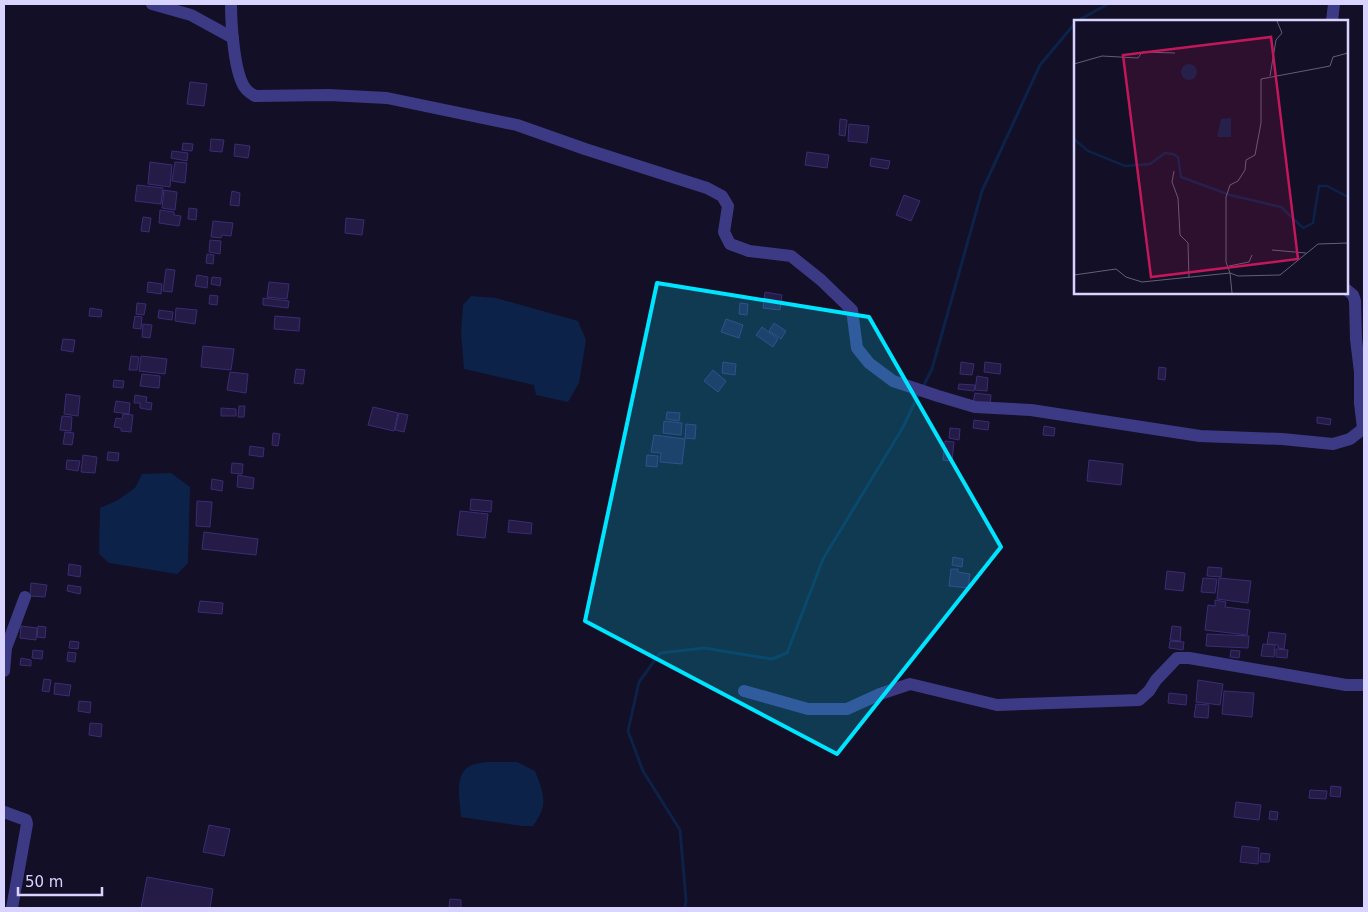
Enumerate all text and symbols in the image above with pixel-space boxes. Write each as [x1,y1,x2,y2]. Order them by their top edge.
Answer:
inset map [1074,20,1348,294]
scale bar [18,864,101,896]
text: 50 m [25,873,63,891]

